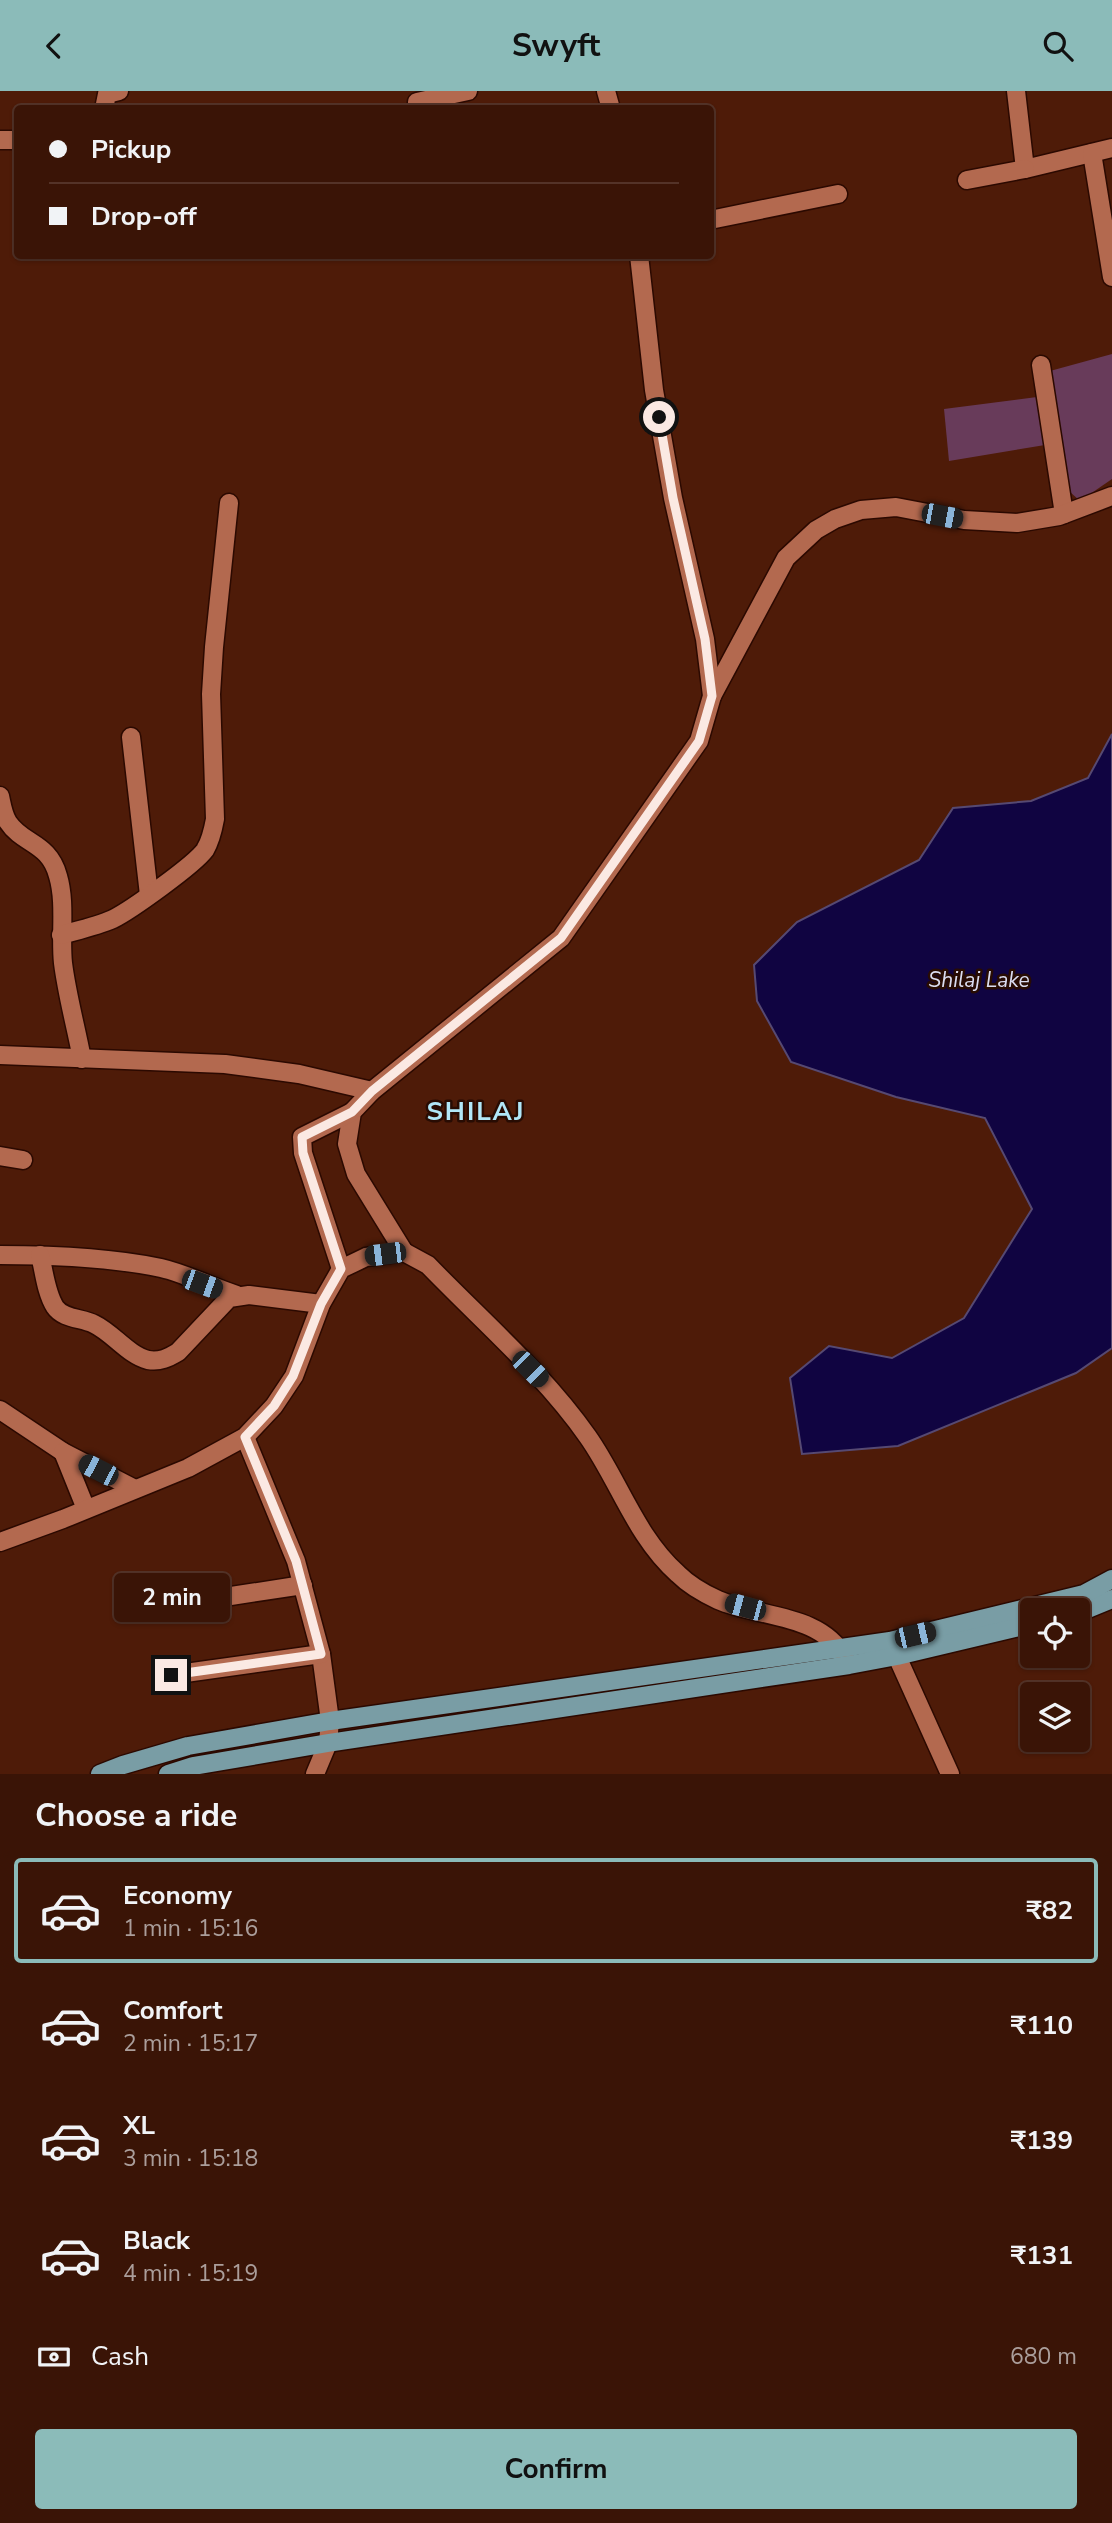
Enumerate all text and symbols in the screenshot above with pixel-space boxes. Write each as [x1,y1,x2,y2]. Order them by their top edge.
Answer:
text: Swyft [512,24,600,67]
icon: back [35,27,73,65]
icon: search [1039,27,1077,65]
text: Pickup [91,132,171,167]
text: Drop-off [91,199,197,234]
route start [643,401,675,433]
car [920,502,965,530]
water label: Shilaj Lake [928,966,1030,994]
district label: SHILAJ [426,1094,526,1129]
car [363,1241,408,1267]
car [179,1267,226,1301]
car [508,1347,553,1391]
car [75,1451,122,1489]
callout: 2 min [113,1573,229,1623]
text: 2 min [142,1582,202,1613]
car [722,1591,769,1623]
map controls [1020,1598,1090,1752]
button: locate [1020,1598,1090,1668]
car [893,1620,938,1650]
route end [155,1659,187,1691]
button: layers [1020,1682,1090,1752]
text: Choose a ride [35,1794,237,1837]
text: Economy [123,1878,232,1913]
icon: car [39,1879,102,1942]
text: ₹82 [1026,1893,1073,1928]
text: 1 min · 15:16 [123,1913,258,1944]
text: Comfort [123,1993,223,2028]
icon: car [39,1994,102,2057]
text: ₹110 [1011,2008,1073,2043]
text: 2 min · 15:17 [123,2028,258,2059]
text: XL [123,2108,155,2143]
icon: car [39,2109,102,2172]
text: ₹139 [1011,2123,1073,2158]
text: 3 min · 15:18 [123,2143,258,2174]
text: Black [123,2223,190,2258]
icon: car [39,2224,102,2287]
text: ₹131 [1011,2238,1073,2273]
text: 4 min · 15:19 [123,2258,258,2289]
icon: cash [35,2338,73,2376]
text: Cash [91,2339,149,2374]
text: 680 m [1010,2341,1077,2372]
button: Confirm [35,2429,1077,2509]

